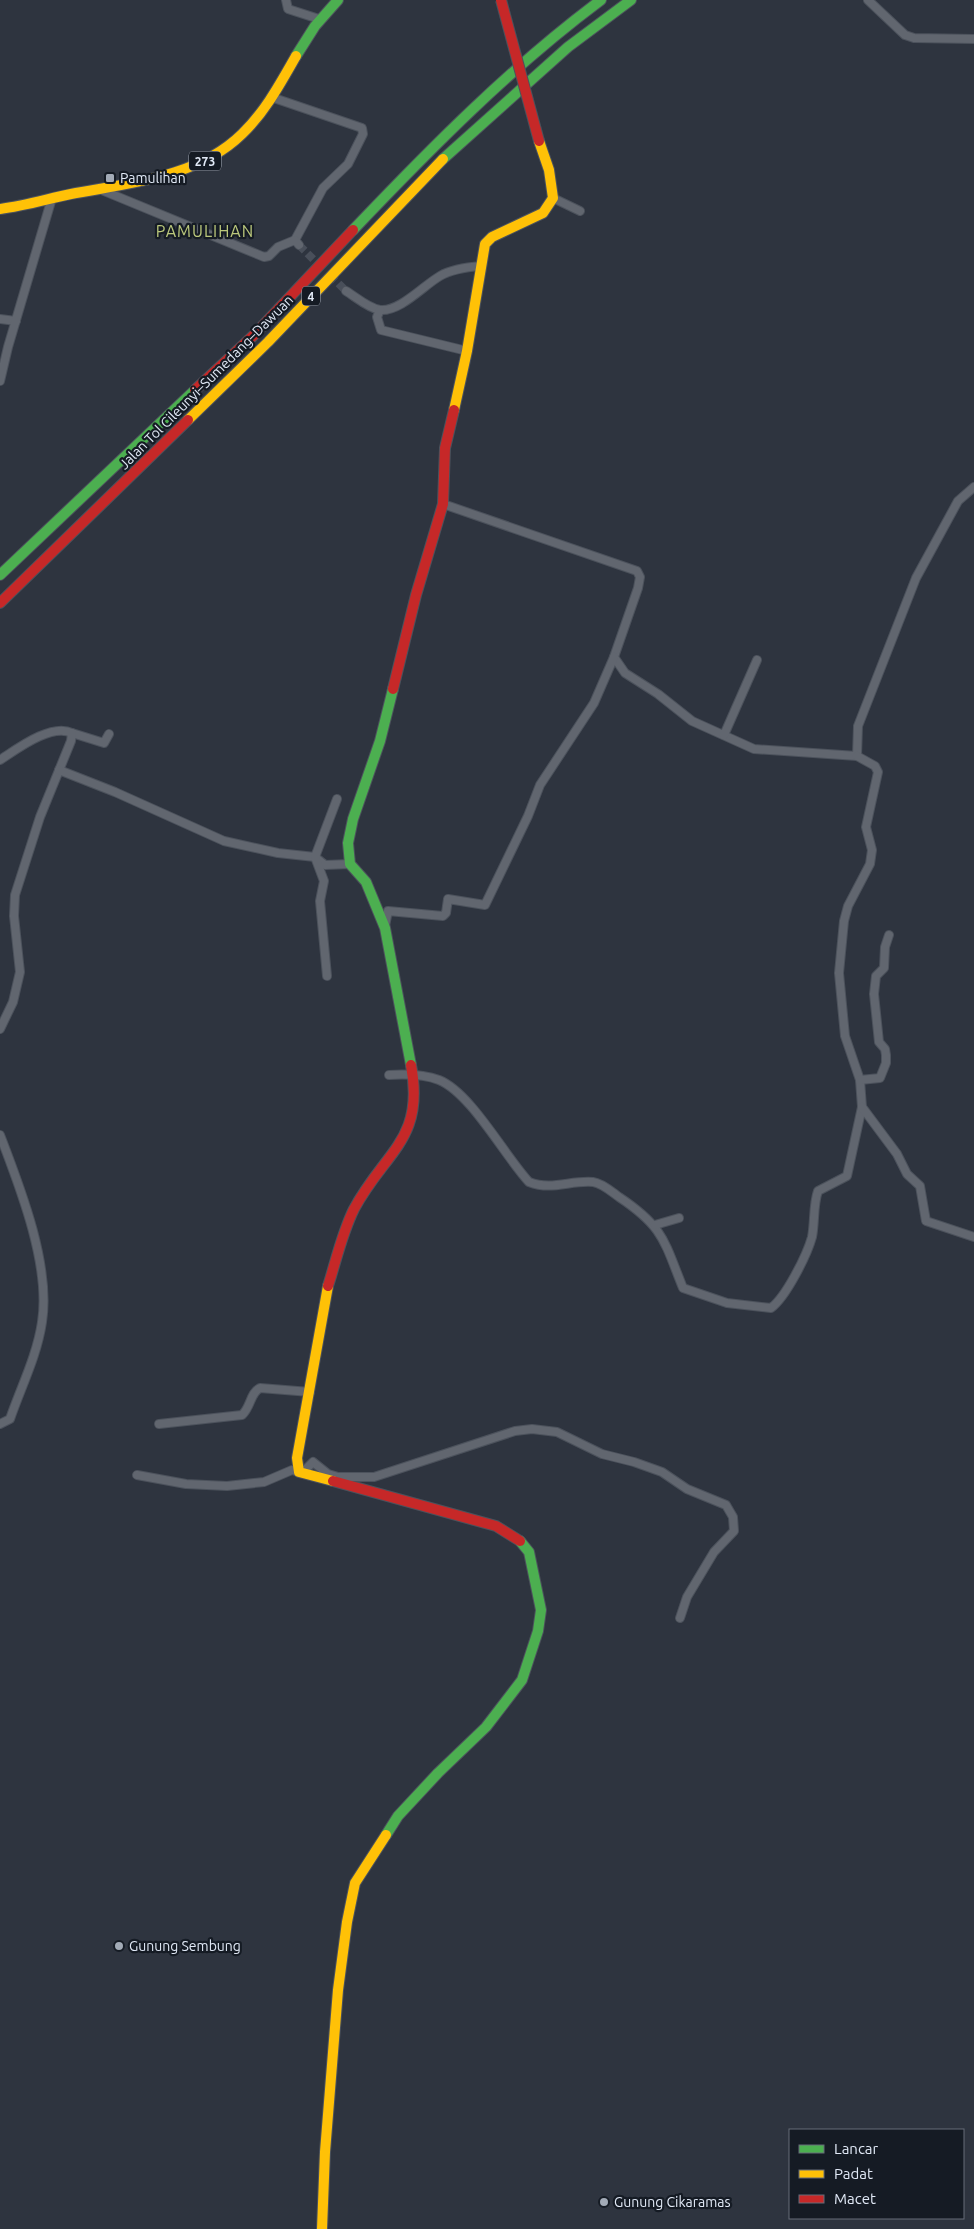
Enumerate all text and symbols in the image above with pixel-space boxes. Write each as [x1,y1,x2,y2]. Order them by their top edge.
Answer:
road number: 273 [189,152,221,170]
place label: Pamulihan [120,170,186,186]
marker: Pamulihan [104,172,116,184]
district label: PAMULIHAN [156,222,254,240]
road number: 4 [302,286,320,306]
street label: Jalan Tol Cileunyi–Sumedang–Dawuan [116,292,296,472]
place label: Gunung Sembung [129,1938,241,1954]
marker: Gunung Sembung [113,1940,125,1952]
legend [789,2129,964,2219]
text: Lancar [834,2140,879,2157]
text: Padat [834,2165,873,2182]
text: Macet [834,2190,876,2207]
place label: Gunung Cikaramas [614,2194,731,2210]
marker: Gunung Cikaramas [598,2196,610,2208]

